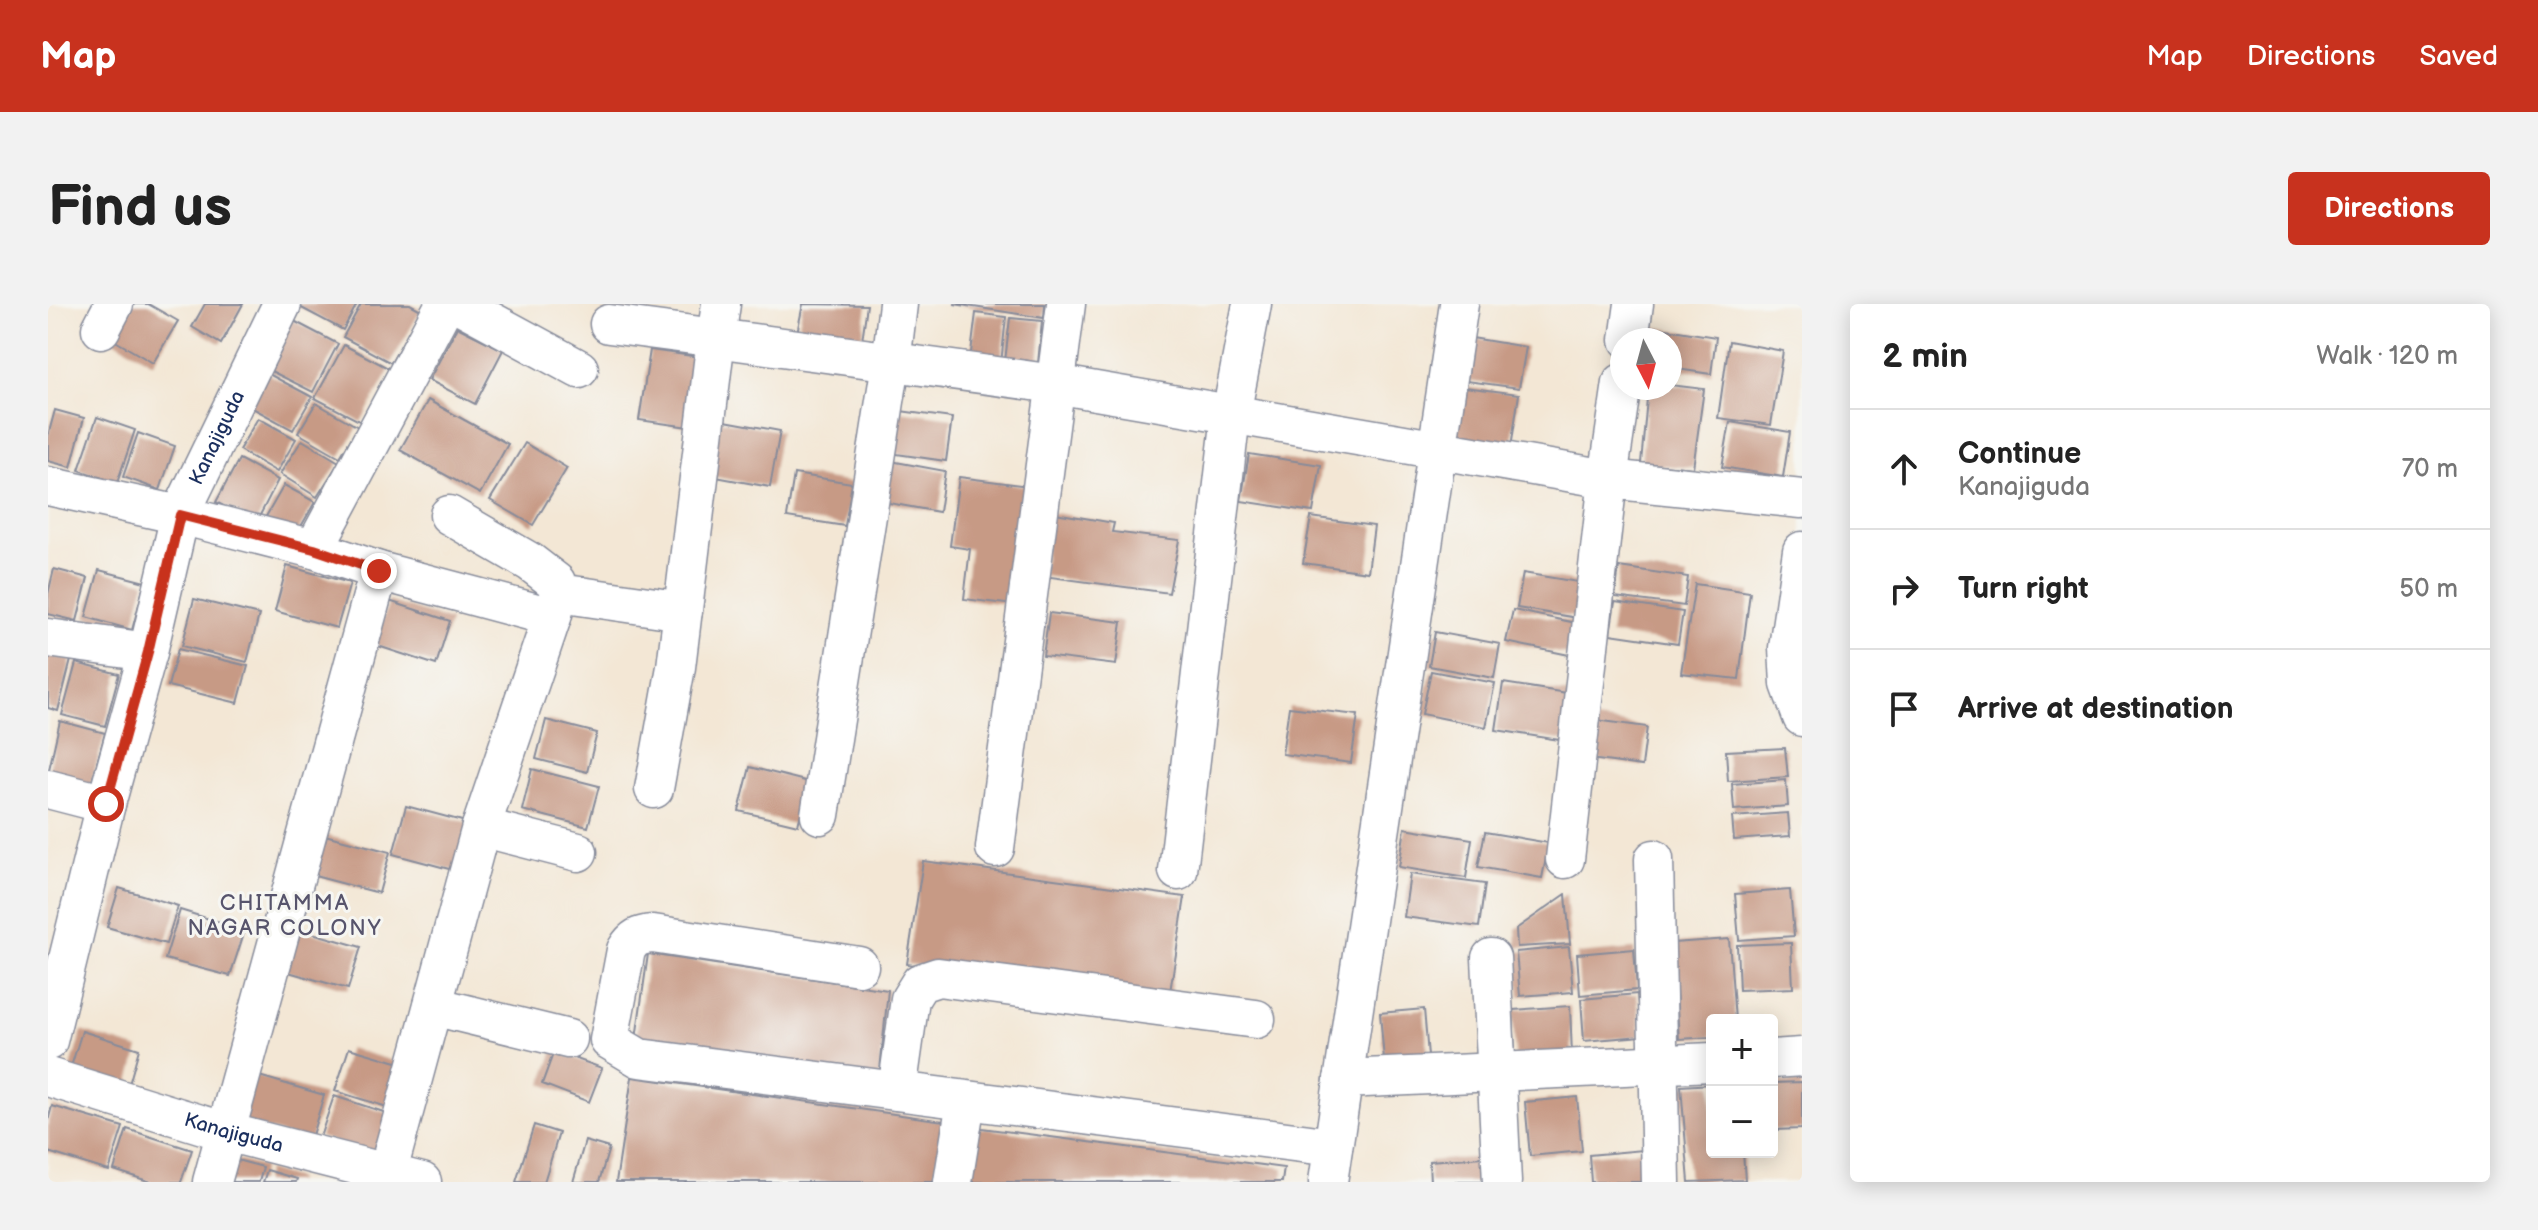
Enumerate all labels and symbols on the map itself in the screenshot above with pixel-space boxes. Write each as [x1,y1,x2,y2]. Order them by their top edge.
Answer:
north arrow [1610,328,1682,400]
street label: Kanajiguda [184,387,250,489]
route end [361,553,397,589]
route start [88,786,124,822]
district label: CHITAMMA NAGAR COLONY [187,890,383,942]
street label: Kanajiguda [181,1108,286,1158]

